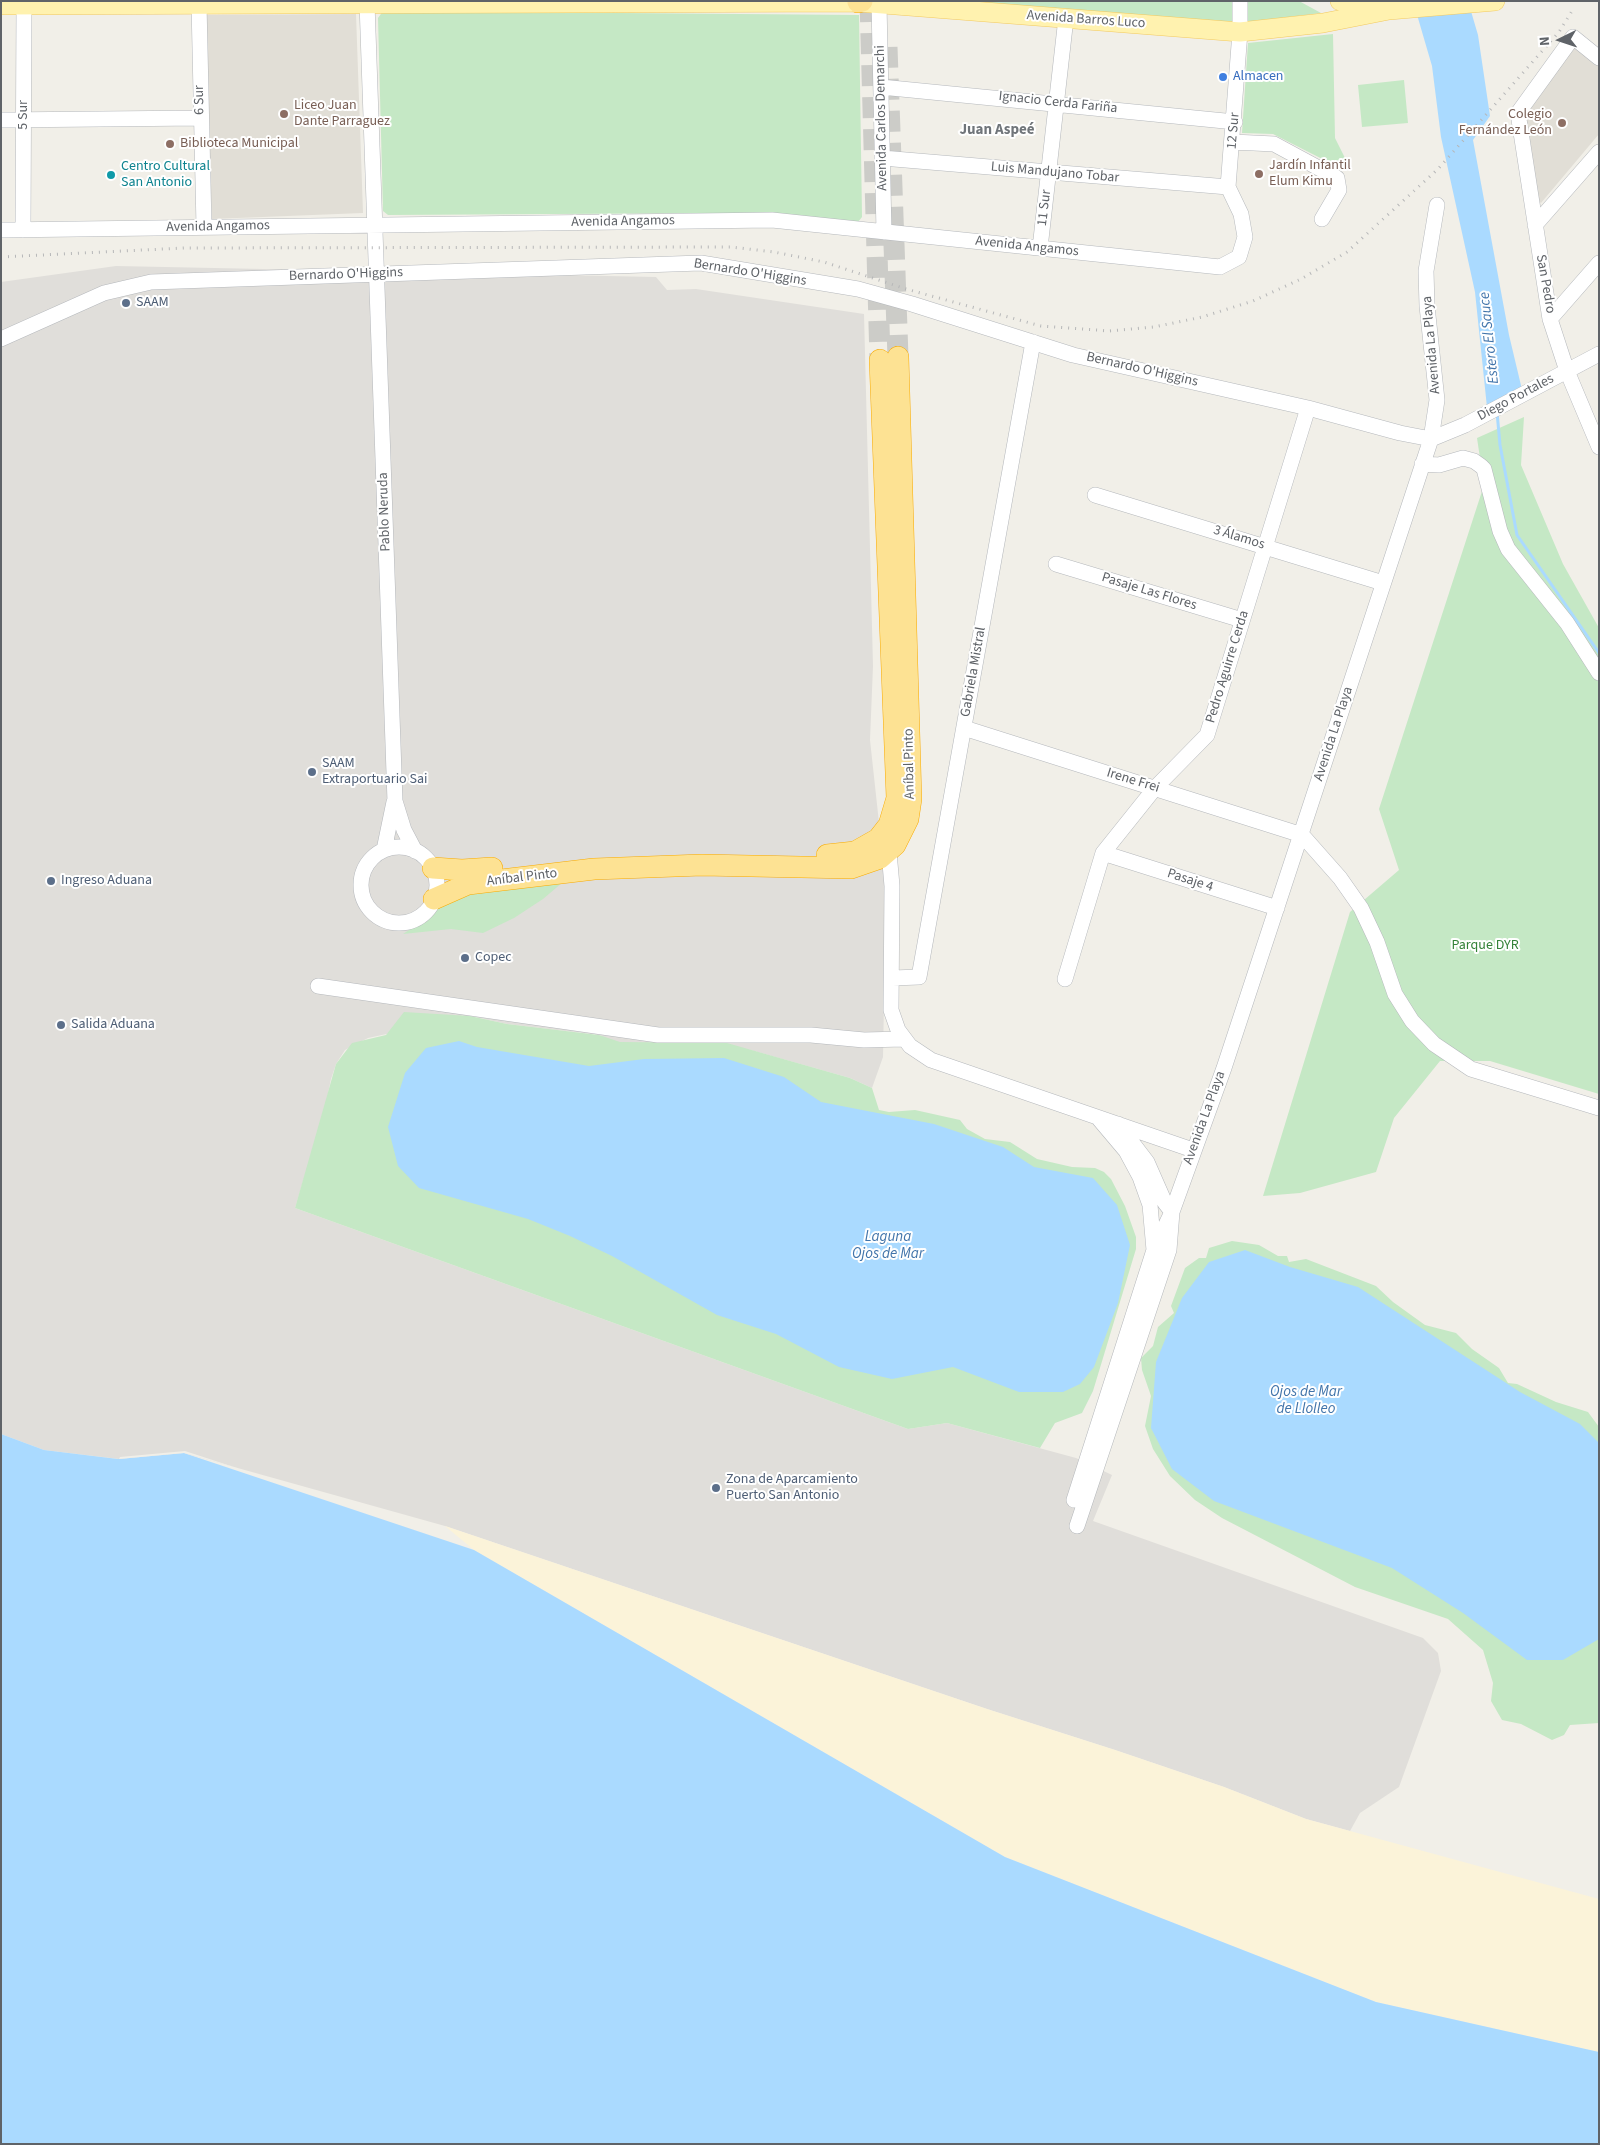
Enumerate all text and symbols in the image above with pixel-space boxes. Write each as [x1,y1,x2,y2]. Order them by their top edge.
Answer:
street label: Avenida Barros Luco [1026,7,1146,33]
north arrow [1535,15,1585,65]
text: N [1535,36,1555,46]
street label: Avenida Carlos Demarchi [872,45,892,191]
place label: Almacen [1233,69,1284,85]
marker: Almacen [1217,71,1229,83]
street label: 6 Sur [191,85,209,115]
street label: Ignacio Cerda Fariña [998,88,1118,118]
place label: Liceo Juan Dante Parraguez [294,98,390,130]
street label: 5 Sur [16,100,32,130]
place label: Colegio Fernández León [1459,107,1552,140]
marker: Liceo Juan Dante Parraguez [278,108,290,120]
street label: 12 Sur [1224,112,1244,150]
marker: Colegio Fernández León [1556,117,1568,129]
district label: Juan Aspeé [959,122,1035,140]
place label: Biblioteca Municipal [180,136,298,152]
marker: Biblioteca Municipal [164,138,176,150]
place label: Jardín Infantil Elum Kimu [1269,158,1351,190]
place label: Centro Cultural San Antonio [121,159,210,192]
street label: Luis Mandujano Tobar [990,159,1120,187]
marker: Jardín Infantil Elum Kimu [1253,168,1265,180]
marker: Centro Cultural San Antonio [105,169,117,181]
street label: 11 Sur [1034,189,1056,227]
street label: Avenida Angamos [571,213,675,231]
street label: Avenida Angamos [166,218,270,236]
street label: Avenida Angamos [974,233,1080,261]
street label: San Pedro [1532,253,1558,315]
street label: Bernardo O'Higgins [692,256,808,290]
street label: Bernardo O'Higgins [289,265,403,285]
water label: Estero El Sauce [1476,291,1504,385]
place label: SAAM [136,295,169,311]
street label: Avenida La Playa [1419,295,1445,395]
marker: SAAM [120,297,132,309]
street label: Bernardo O'Higgins [1085,349,1199,391]
street label: Diego Portales [1475,371,1557,425]
street label: Pablo Neruda [375,472,395,552]
street label: 3 Álamos [1211,522,1267,554]
street label: Pasaje Las Flores [1099,570,1199,614]
street label: Pedro Aguirre Cerda [1203,609,1253,725]
street label: Gabriela Mistral [958,626,990,718]
street label: Avenida La Playa [1311,685,1357,783]
street label: Aníbal Pinto [901,728,919,800]
place label: SAAM Extraportuario Sai [322,756,427,789]
street label: Irene Frei [1104,765,1162,797]
marker: SAAM Extraportuario Sai [306,766,318,778]
street label: Aníbal Pinto [486,865,558,891]
street label: Pasaje 4 [1165,866,1215,896]
place label: Ingreso Aduana [61,873,152,889]
marker: Ingreso Aduana [45,875,57,887]
park label: Parque DYR [1451,938,1519,954]
place label: Copec [475,950,512,966]
marker: Copec [459,952,471,964]
place label: Salida Aduana [71,1017,155,1033]
marker: Salida Aduana [55,1019,67,1031]
street label: Avenida La Playa [1180,1069,1230,1167]
water label: Laguna Ojos de Mar [852,1229,924,1264]
water label: Ojos de Mar de Llolleo [1270,1384,1342,1419]
place label: Zona de Aparcamiento Puerto San Antonio [726,1472,858,1504]
marker: Zona de Aparcamiento Puerto San Antonio [710,1482,722,1494]

